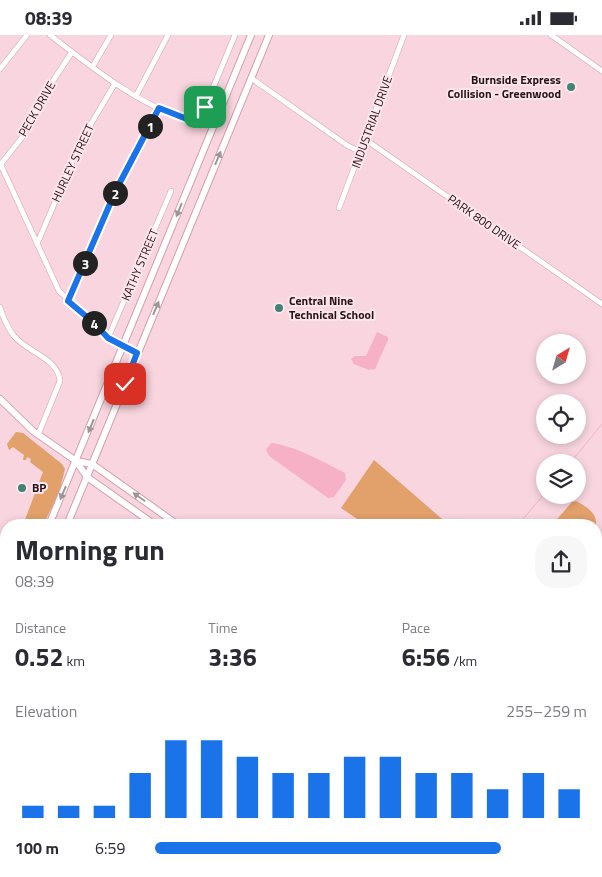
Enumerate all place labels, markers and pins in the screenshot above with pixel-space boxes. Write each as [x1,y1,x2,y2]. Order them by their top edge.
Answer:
place label: Burnside Express Collision - Greenwood [447,70,561,103]
marker: Burnside Express Collision - Greenwood [565,81,577,93]
pin [184,86,226,128]
pin: 1 [138,113,162,139]
pin: 2 [102,181,128,205]
pin: 3 [72,251,98,275]
place label: Central Nine Technical School [289,291,374,324]
marker: Central Nine Technical School [273,302,285,314]
pin: 4 [82,311,106,335]
pin [104,363,146,405]
place label: BP [32,478,46,497]
marker: BP [16,482,28,494]

